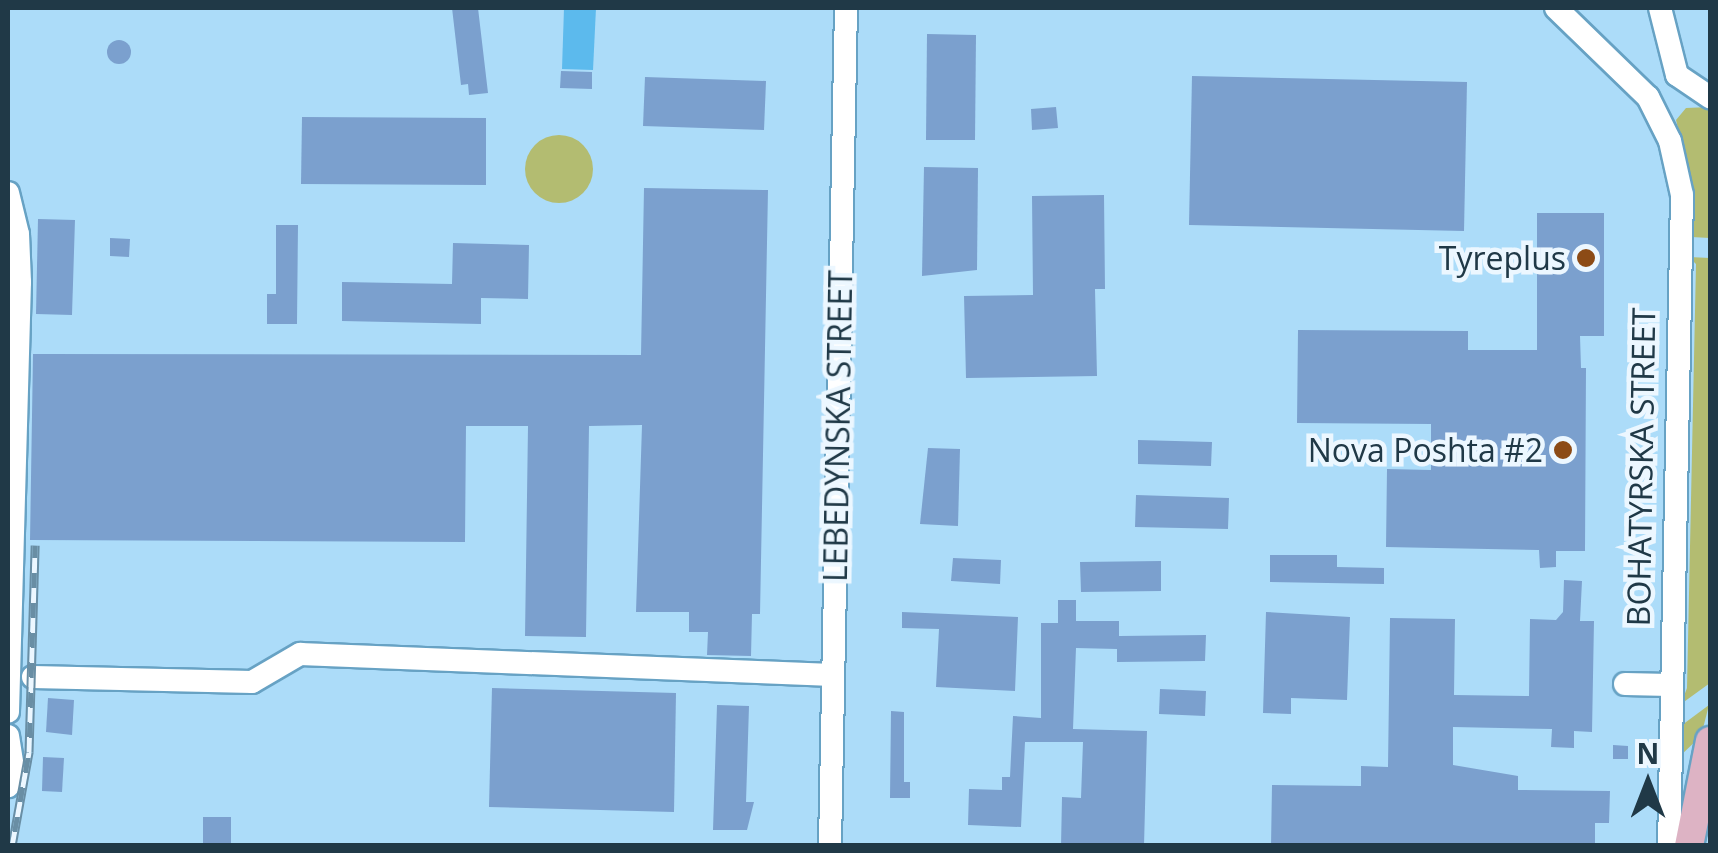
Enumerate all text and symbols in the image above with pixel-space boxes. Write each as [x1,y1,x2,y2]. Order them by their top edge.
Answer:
place label: Tyreplus [1439,239,1566,277]
marker: Tyreplus [1575,247,1597,269]
street label: LEBEDYNSKA STREET [816,270,860,582]
street label: BOHATYRSKA STREET [1619,307,1663,627]
place label: Nova Poshta #2 [1308,431,1543,469]
marker: Nova Poshta #2 [1552,439,1574,461]
north arrow [1598,733,1698,833]
text: N [1637,734,1659,772]

